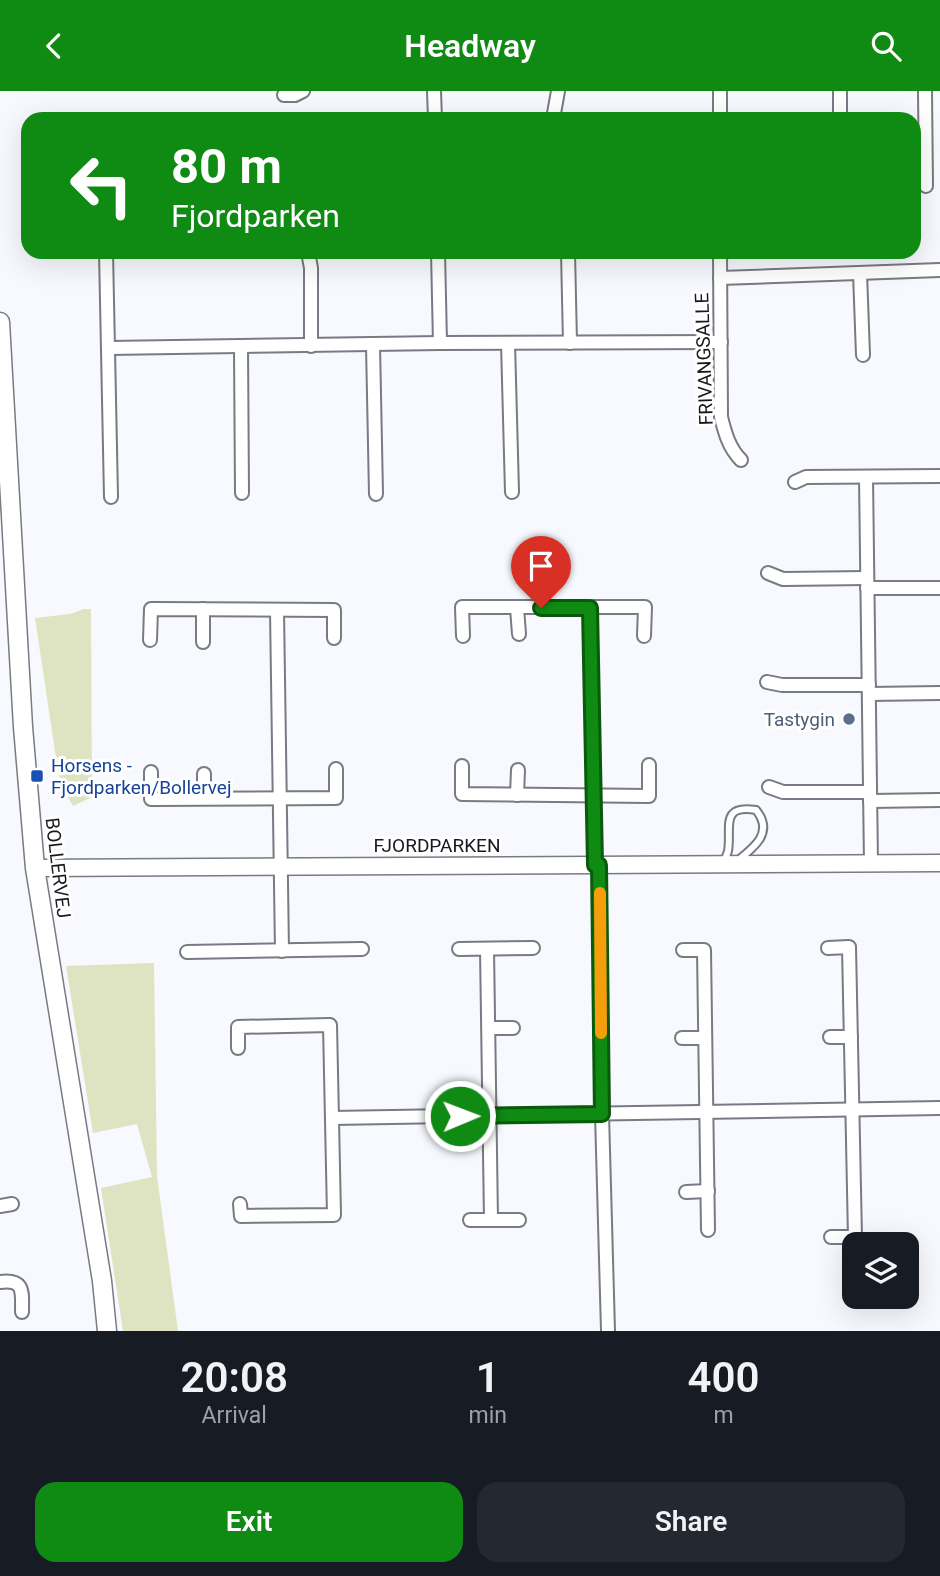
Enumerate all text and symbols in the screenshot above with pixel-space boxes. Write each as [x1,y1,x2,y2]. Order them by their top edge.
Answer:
icon: back [35,27,73,65]
text: Headway [404,27,536,65]
icon: search [867,27,905,65]
text: 80 m [171,138,282,195]
icon: left [56,140,147,231]
text: Fjordparken [171,197,340,235]
street label: FRIVANGSALLE [690,292,718,426]
pin [511,536,571,608]
icon: arrive [522,547,560,585]
place label: Tastygin [764,708,835,731]
marker: Tastygin [841,711,857,727]
place label: Horsens - Fjordparken/Bollervej [51,754,231,799]
marker: Horsens - Fjordparken/Bollervej [29,768,45,784]
street label: BOLLERVEJ [40,816,76,920]
street label: FJORDPARKEN [374,834,500,857]
position arrow [423,1079,497,1153]
map controls [842,1232,919,1309]
button: layers [842,1232,919,1309]
text: 20:08 [181,1353,288,1402]
text: 1 [476,1353,500,1402]
text: 400 [687,1353,759,1402]
text: Arrival [202,1402,267,1429]
text: min [468,1402,507,1429]
text: m [713,1402,734,1429]
button: Exit [35,1482,463,1562]
button: Share [477,1482,905,1562]

